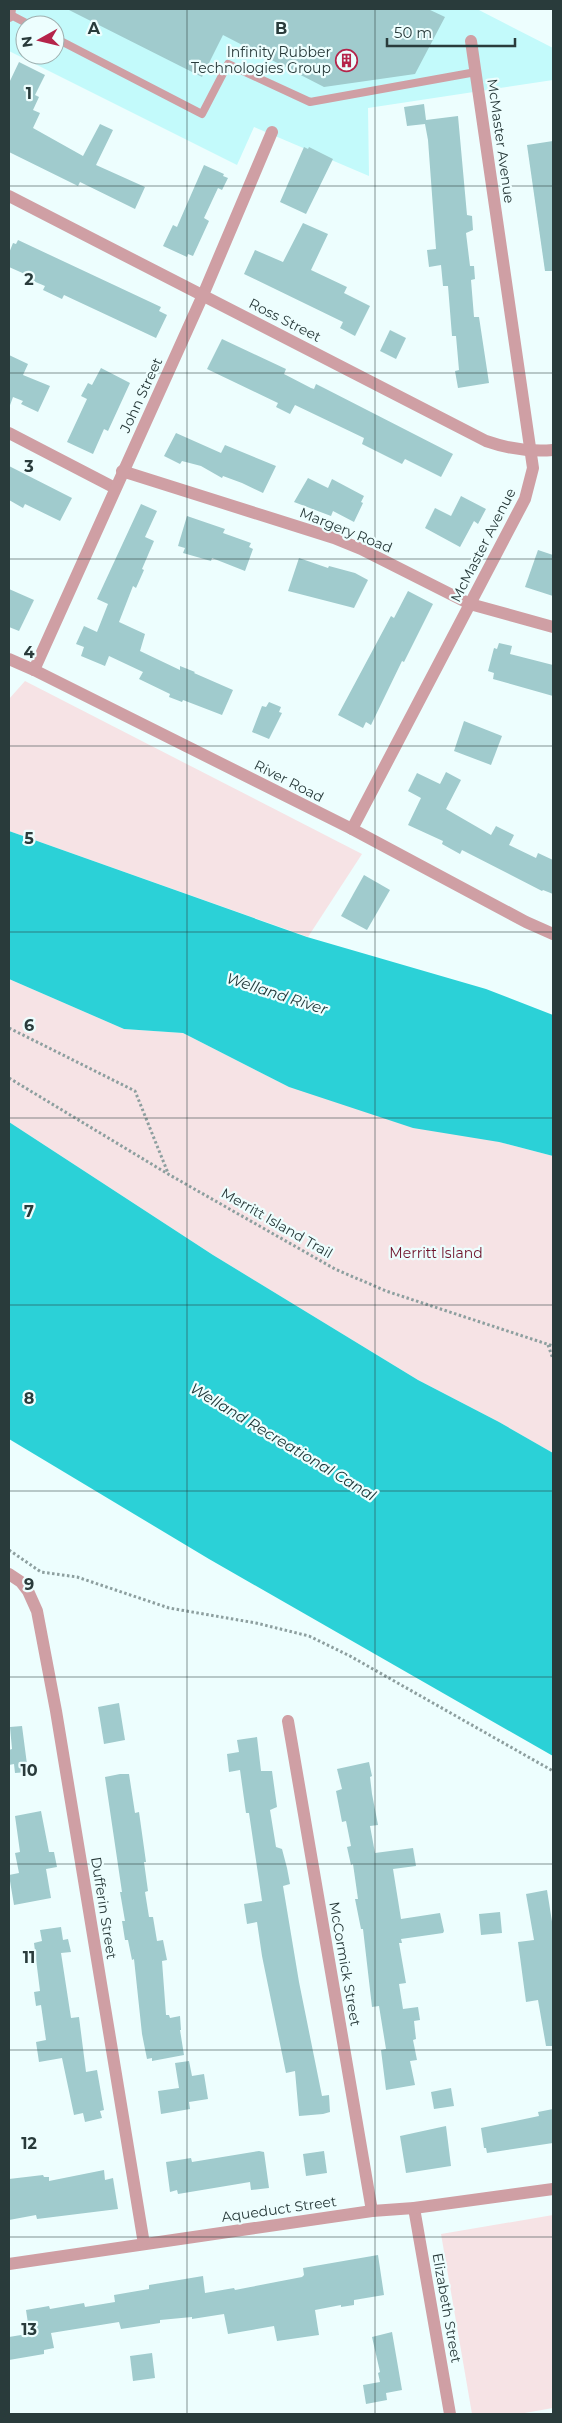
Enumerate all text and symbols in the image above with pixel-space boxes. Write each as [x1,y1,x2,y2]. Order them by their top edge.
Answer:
north arrow [15,15,65,65]
scale bar [387,15,514,47]
text: A [87,19,101,38]
text: B [275,19,287,38]
text: 50 m [394,23,432,42]
text: N [17,35,37,49]
place label: Infinity Rubber Technologies Group [191,43,331,77]
building icon: Infinity Rubber Technologies Group [335,48,359,72]
street label: McMaster Avenue [483,77,519,205]
text: 1 [26,84,32,103]
text: 2 [24,270,34,289]
street label: Ross Street [246,294,324,346]
street label: John Street [115,354,166,436]
text: 3 [23,457,34,476]
street label: McMaster Avenue [446,485,520,605]
street label: Margery Road [297,503,395,557]
text: 4 [23,643,35,662]
street label: River Road [251,756,327,806]
text: 5 [24,829,34,848]
water label: Welland River [224,968,331,1019]
text: 6 [24,1016,34,1035]
street label: Merritt Island Trail [218,1184,336,1262]
text: 7 [24,1202,34,1221]
park label: Merritt Island [389,1244,483,1262]
water label: Welland Recreational Canal [187,1379,380,1505]
text: 8 [24,1389,34,1408]
text: 9 [24,1575,34,1594]
text: 10 [20,1761,38,1780]
street label: Dufferin Street [87,1855,121,1961]
street label: McCormick Street [325,1900,365,2028]
text: 11 [23,1948,35,1967]
text: 12 [21,2134,37,2153]
street label: Aqueduct Street [220,2192,338,2226]
street label: Elizabeth Street [428,2252,466,2365]
text: 13 [21,2320,37,2339]

